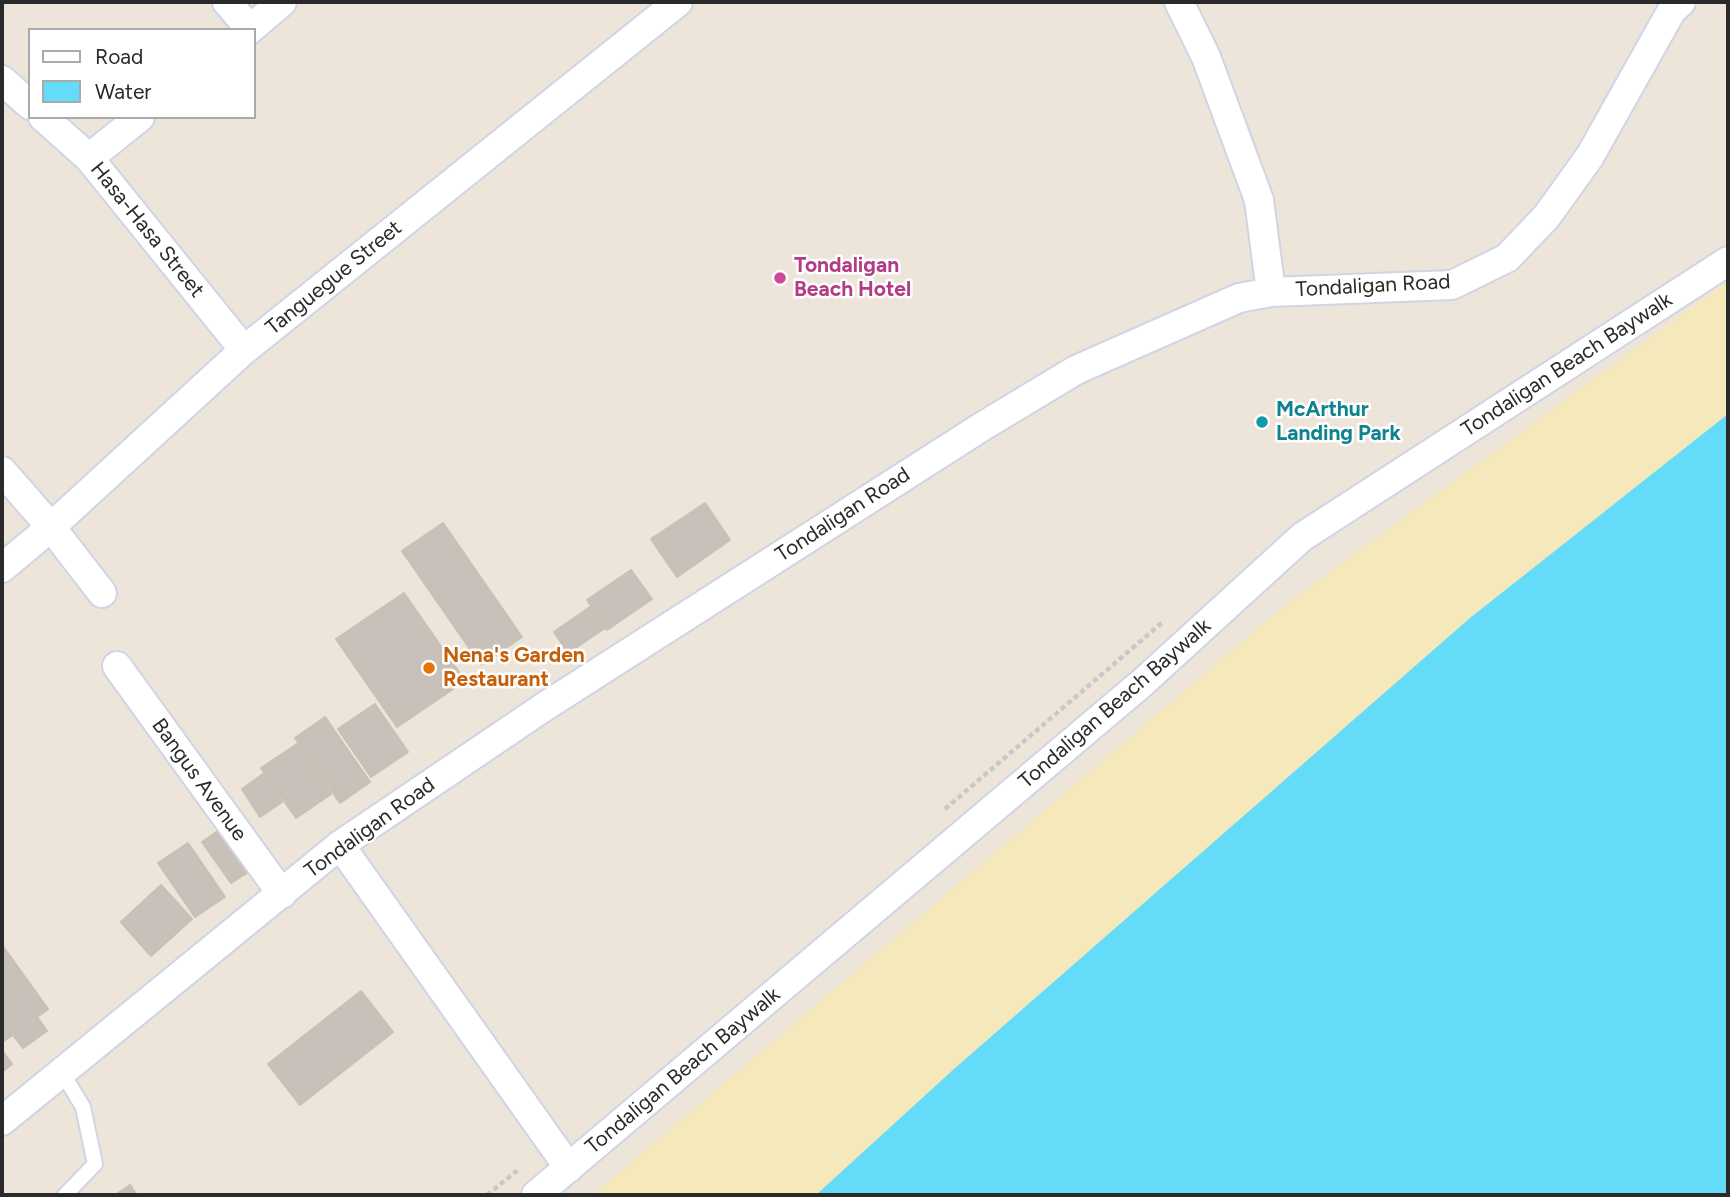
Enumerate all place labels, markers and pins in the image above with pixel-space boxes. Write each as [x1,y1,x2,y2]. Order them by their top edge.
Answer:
place label: Tondaligan Beach Hotel [794,253,911,303]
marker: Tondaligan Beach Hotel [772,270,788,286]
place label: McArthur Landing Park [1276,397,1401,447]
marker: McArthur Landing Park [1254,414,1270,430]
place label: Nena's Garden Restaurant [443,643,585,693]
marker: Nena's Garden Restaurant [421,660,437,676]

